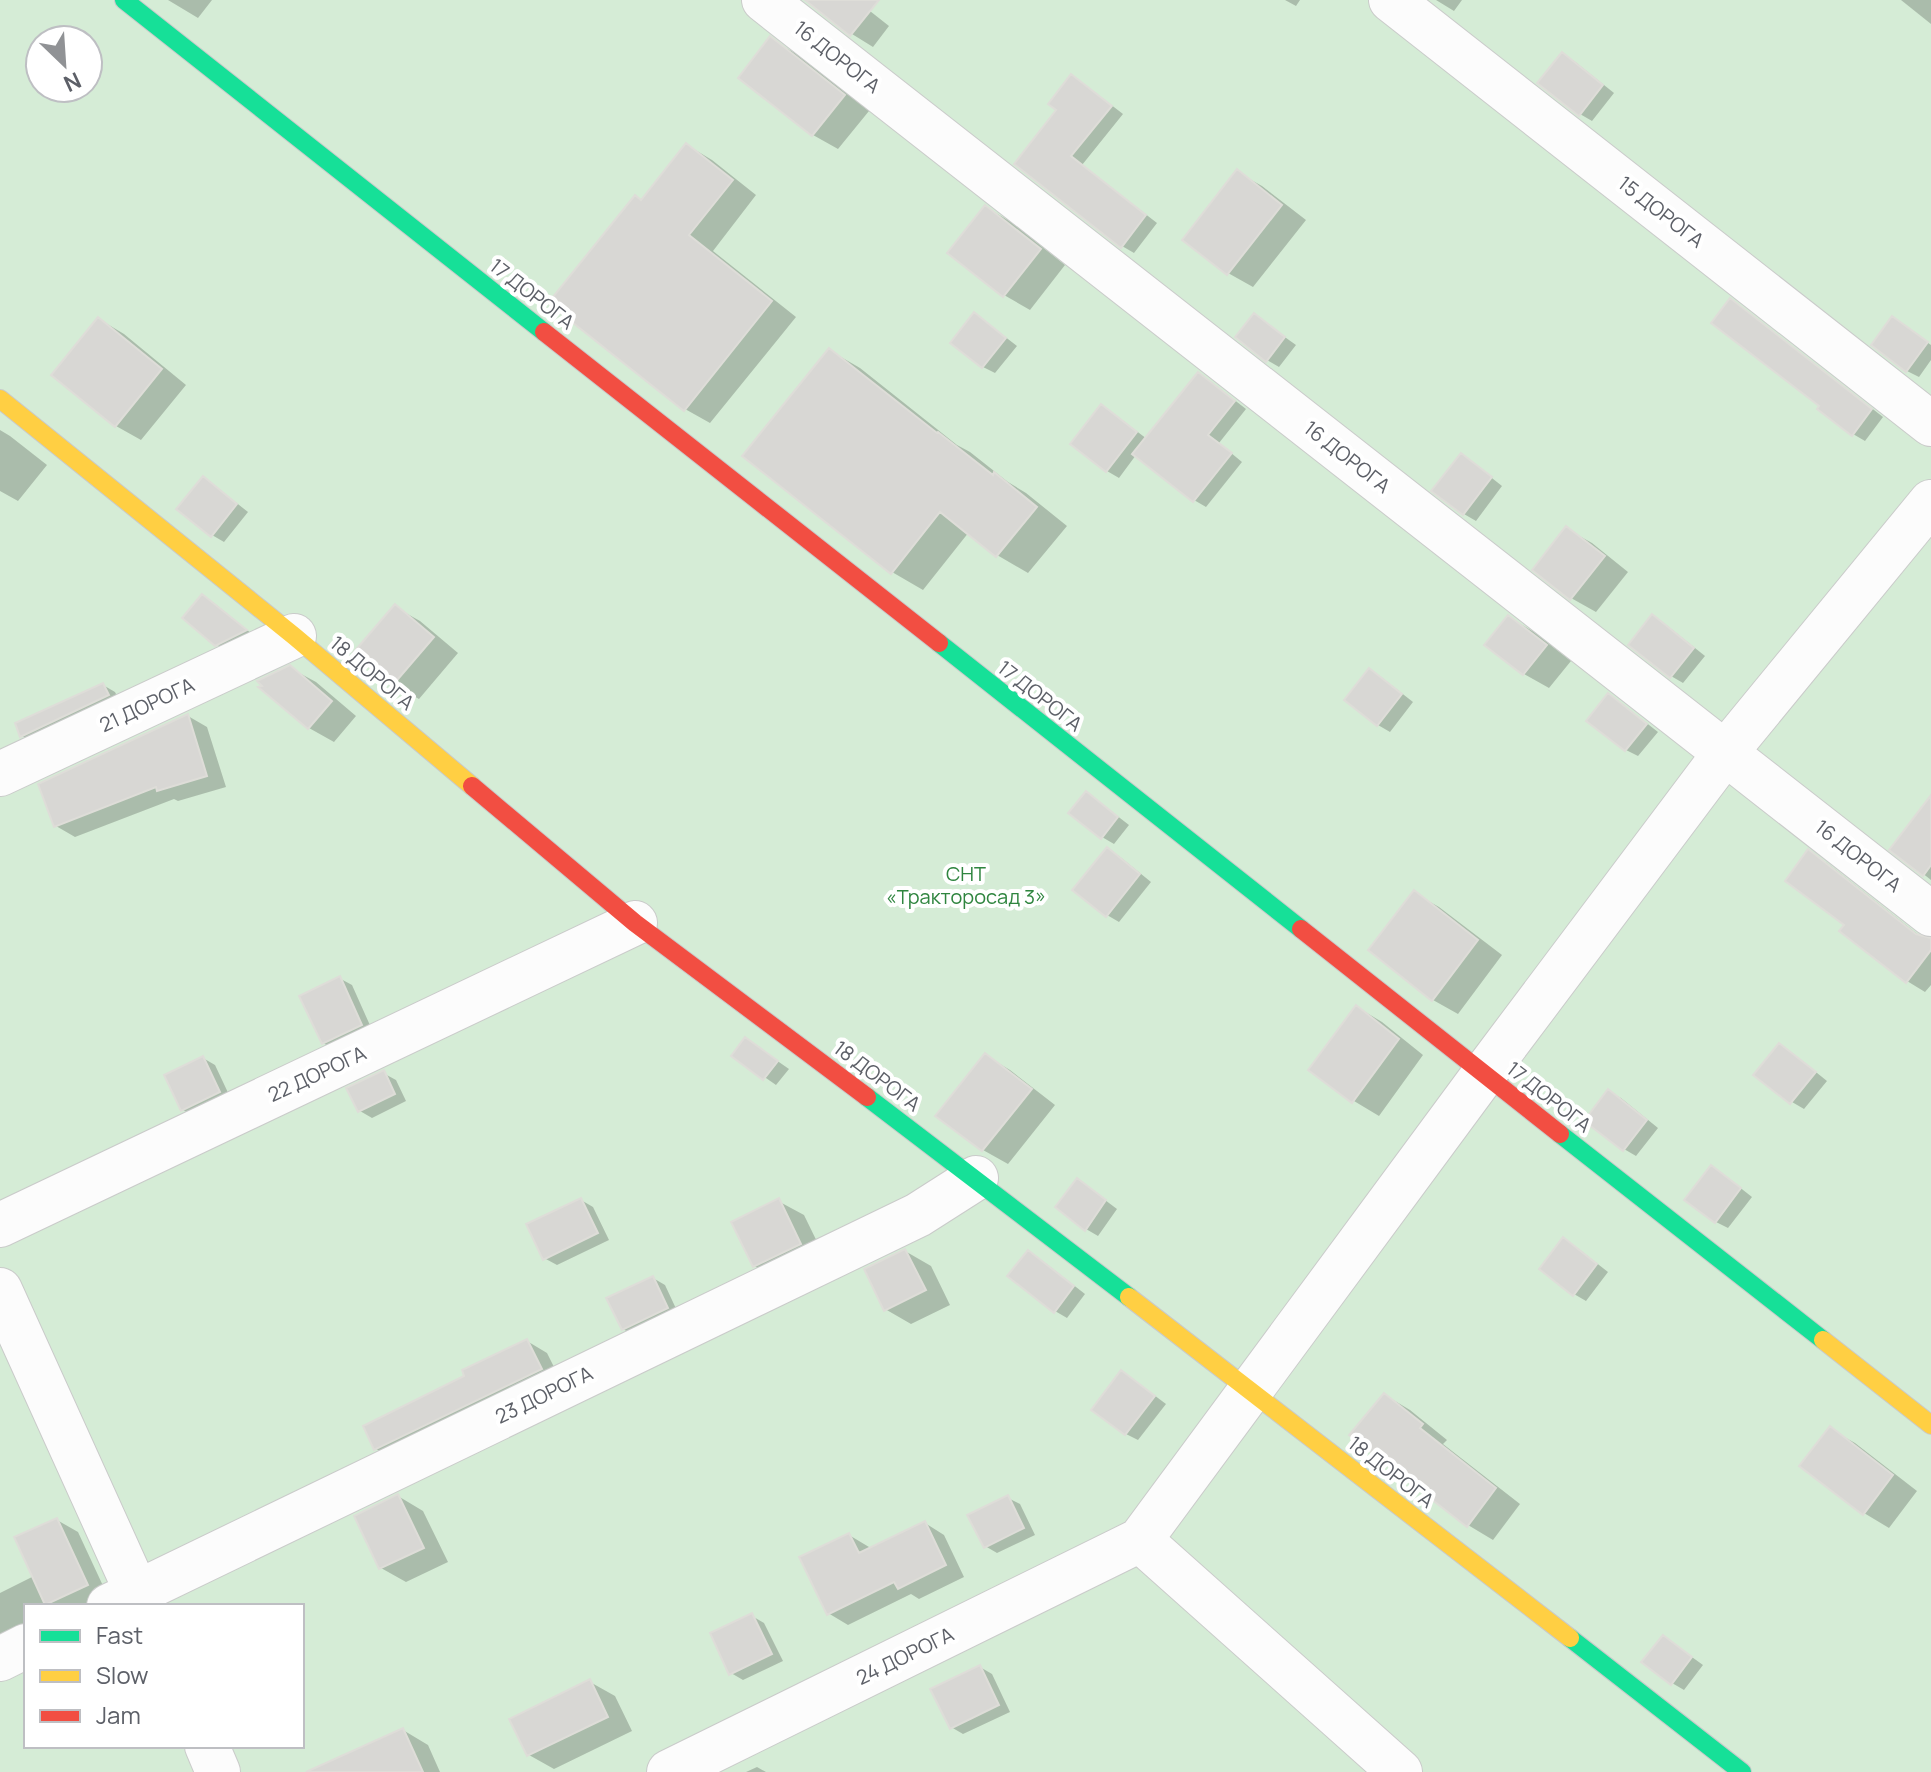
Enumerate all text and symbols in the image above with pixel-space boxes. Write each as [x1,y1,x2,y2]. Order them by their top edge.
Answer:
street label: 16 ДОРОГА [788,14,886,99]
north arrow [24,24,104,104]
text: N [59,65,86,99]
street label: 15 ДОРОГА [1613,170,1710,254]
street label: 17 ДОРОГА [484,252,580,335]
street label: 16 ДОРОГА [1298,414,1396,499]
street label: 18 ДОРОГА [325,629,420,716]
street label: 17 ДОРОГА [992,654,1088,737]
street label: 21 ДОРОГА [95,671,199,738]
street label: 16 ДОРОГА [1809,813,1907,898]
park label: СНТ «Тракторосад 3» [886,860,1046,910]
street label: 18 ДОРОГА [828,1034,926,1117]
street label: 22 ДОРОГА [263,1039,371,1108]
street label: 17 ДОРОГА [1501,1055,1597,1138]
street label: 23 ДОРОГА [491,1359,597,1430]
street label: 18 ДОРОГА [1343,1430,1440,1514]
legend [24,1604,304,1748]
text: Fast [96,1618,143,1651]
street label: 24 ДОРОГА [851,1620,958,1691]
text: Slow [96,1658,149,1691]
text: Jam [96,1698,141,1731]

